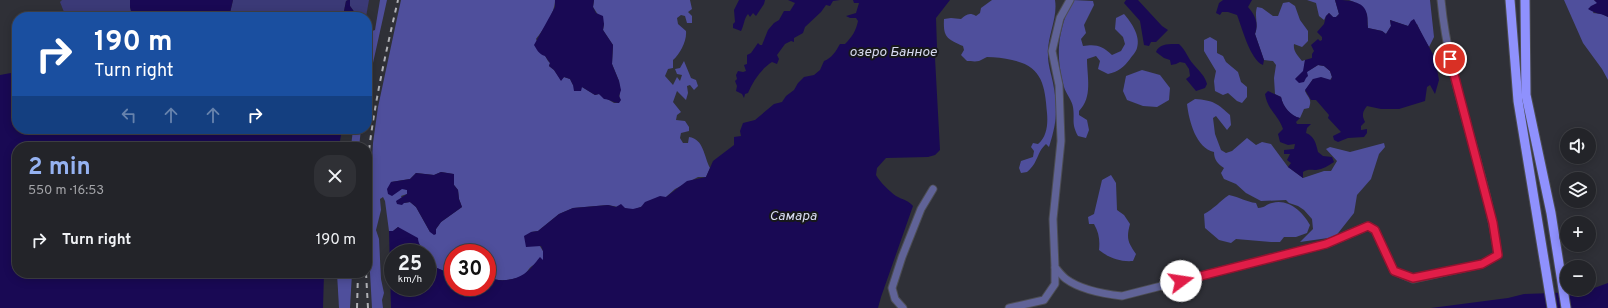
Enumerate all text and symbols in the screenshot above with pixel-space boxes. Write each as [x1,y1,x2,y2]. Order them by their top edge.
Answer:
text: 190 m [94,25,172,61]
icon: right [28,28,80,80]
pin [1433,42,1467,76]
water label: озеро Банное [849,44,938,61]
icon: arrive [1439,48,1461,70]
text: Turn right [94,60,174,83]
icon: left [118,104,140,126]
icon: ahead [160,104,182,126]
icon: ahead [202,104,224,126]
icon: right [244,104,266,126]
map controls [1560,128,1596,296]
button: sound [1560,128,1596,164]
text: 2 min [28,153,91,183]
button: close [314,155,356,197]
button: layers [1560,172,1596,208]
text: 550 m · 16:53 [28,183,104,199]
water label: Самара [769,208,818,225]
button: + [1560,216,1596,252]
icon: right [28,229,50,251]
text: Turn right [62,231,131,250]
text: 190 m [316,231,356,250]
speed limit sign: 30 [444,244,496,296]
text: 25 [398,252,422,278]
position arrow [1160,260,1202,302]
button: − [1560,260,1596,296]
text: km/h [398,273,422,286]

